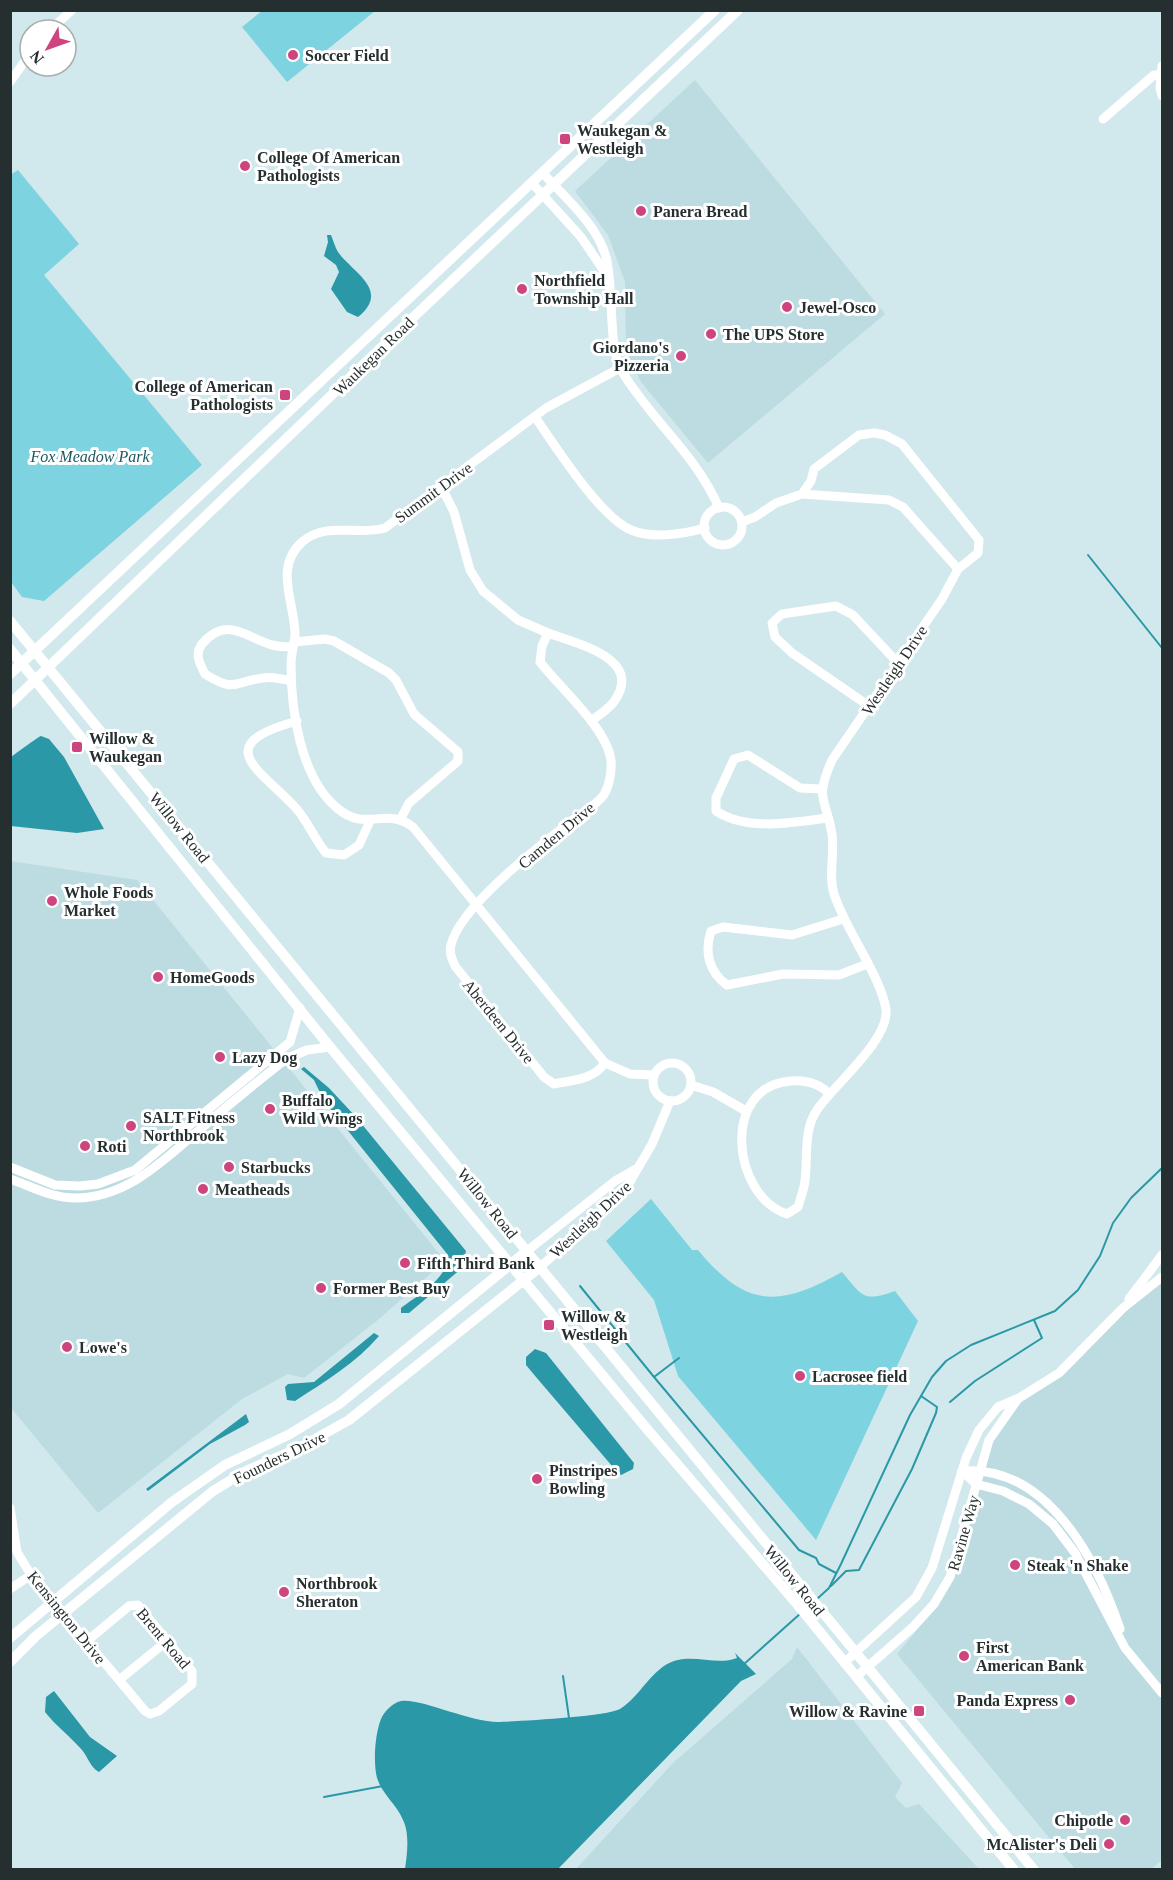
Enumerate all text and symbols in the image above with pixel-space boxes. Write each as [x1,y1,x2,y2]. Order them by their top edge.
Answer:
north arrow [18,18,78,78]
text: N [26,47,47,67]
place label: Soccer Field [305,47,389,64]
marker: Soccer Field [286,48,300,62]
place label: Waukegan & Westleigh [577,122,667,158]
marker: Waukegan & Westleigh [558,132,572,146]
place label: College Of American Pathologists [257,149,400,185]
marker: College Of American Pathologists [238,159,252,173]
place label: Panera Bread [653,203,747,220]
marker: Panera Bread [634,204,648,218]
place label: Northfield Township Hall [534,272,634,308]
marker: Northfield Township Hall [515,282,529,296]
place label: Jewel-Osco [799,299,876,316]
marker: Jewel-Osco [780,300,794,314]
street label: Waukegan Road [330,314,418,400]
place label: The UPS Store [723,326,824,343]
marker: The UPS Store [704,327,718,341]
place label: Giordano's Pizzeria [593,339,669,374]
marker: Giordano's Pizzeria [674,349,688,363]
place label: College of American Pathologists [134,378,273,414]
marker: College of American Pathologists [278,388,292,402]
park label: Fox Meadow Park [29,448,150,465]
street label: Summit Drive [391,459,475,526]
street label: Westleigh Drive [858,622,931,719]
place label: Willow & Waukegan [89,730,162,766]
marker: Willow & Waukegan [70,740,84,754]
street label: Willow Road [146,789,213,866]
street label: Camden Drive [515,799,598,872]
place label: Whole Foods Market [64,884,153,919]
marker: Whole Foods Market [45,894,59,908]
place label: HomeGoods [170,969,254,986]
marker: HomeGoods [151,970,165,984]
street label: Aberdeen Drive [460,976,538,1067]
place label: Lazy Dog [232,1049,297,1067]
marker: Lazy Dog [213,1050,227,1064]
place label: Buffalo Wild Wings [282,1092,363,1128]
marker: Buffalo Wild Wings [263,1102,277,1116]
place label: SALT Fitness Northbrook [143,1109,235,1144]
marker: SALT Fitness Northbrook [124,1119,138,1133]
place label: Roti [97,1138,127,1155]
marker: Roti [78,1139,92,1153]
place label: Starbucks [241,1159,310,1176]
marker: Starbucks [222,1160,236,1174]
street label: Willow Road [454,1165,521,1242]
street label: Westleigh Drive [547,1178,635,1262]
place label: Meatheads [215,1181,290,1198]
marker: Meatheads [196,1182,210,1196]
place label: Fifth Third Bank [417,1255,535,1272]
marker: Fifth Third Bank [398,1256,412,1270]
place label: Former Best Buy [333,1280,450,1298]
marker: Former Best Buy [314,1281,328,1295]
place label: Willow & Westleigh [561,1308,628,1344]
marker: Willow & Westleigh [542,1318,556,1332]
place label: Lowe's [79,1339,127,1356]
marker: Lowe's [60,1340,74,1354]
place label: Lacrosee field [812,1368,907,1385]
marker: Lacrosee field [793,1369,807,1383]
street label: Founders Drive [231,1428,328,1487]
place label: Pinstripes Bowling [549,1462,617,1498]
marker: Pinstripes Bowling [530,1472,544,1486]
street label: Ravine Way [945,1493,983,1573]
street label: Willow Road [761,1542,828,1619]
place label: Steak 'n Shake [1027,1557,1128,1574]
marker: Steak 'n Shake [1008,1558,1022,1572]
street label: Kensington Drive [23,1568,109,1668]
place label: Northbrook Sheraton [296,1575,378,1610]
marker: Northbrook Sheraton [277,1585,291,1599]
street label: Brent Road [134,1605,194,1672]
place label: First American Bank [976,1639,1084,1674]
marker: First American Bank [957,1649,971,1663]
place label: Panda Express [956,1692,1058,1710]
marker: Panda Express [1063,1693,1077,1707]
place label: Willow & Ravine [789,1703,907,1720]
marker: Willow & Ravine [912,1704,926,1718]
place label: Chipotle [1054,1812,1113,1830]
marker: Chipotle [1118,1813,1132,1827]
place label: McAlister's Deli [986,1836,1098,1853]
marker: McAlister's Deli [1102,1837,1116,1851]

